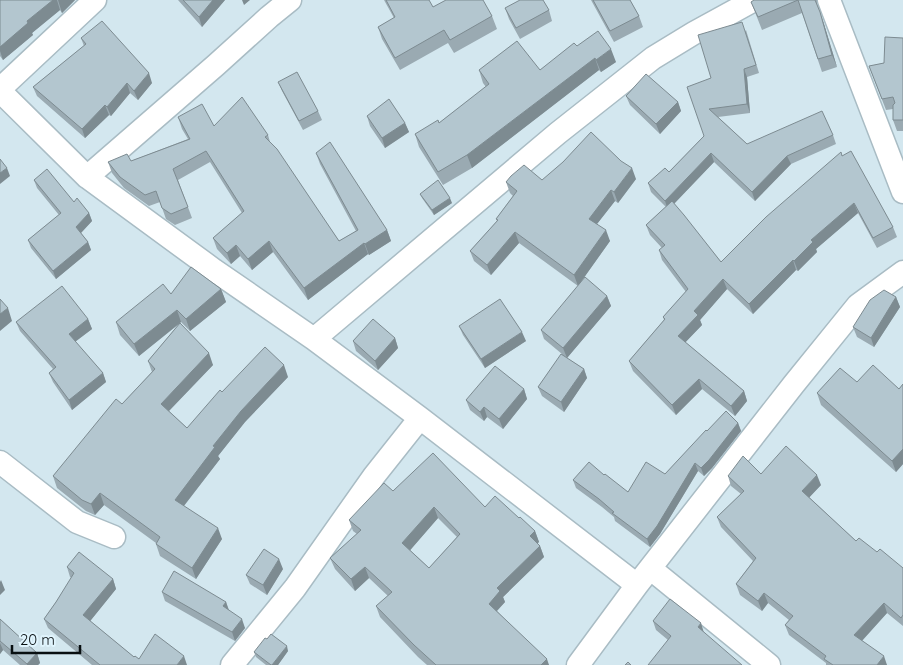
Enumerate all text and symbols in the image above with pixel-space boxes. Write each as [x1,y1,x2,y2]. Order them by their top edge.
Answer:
scale bar [12,622,80,654]
text: 20 m [20,630,55,649]

